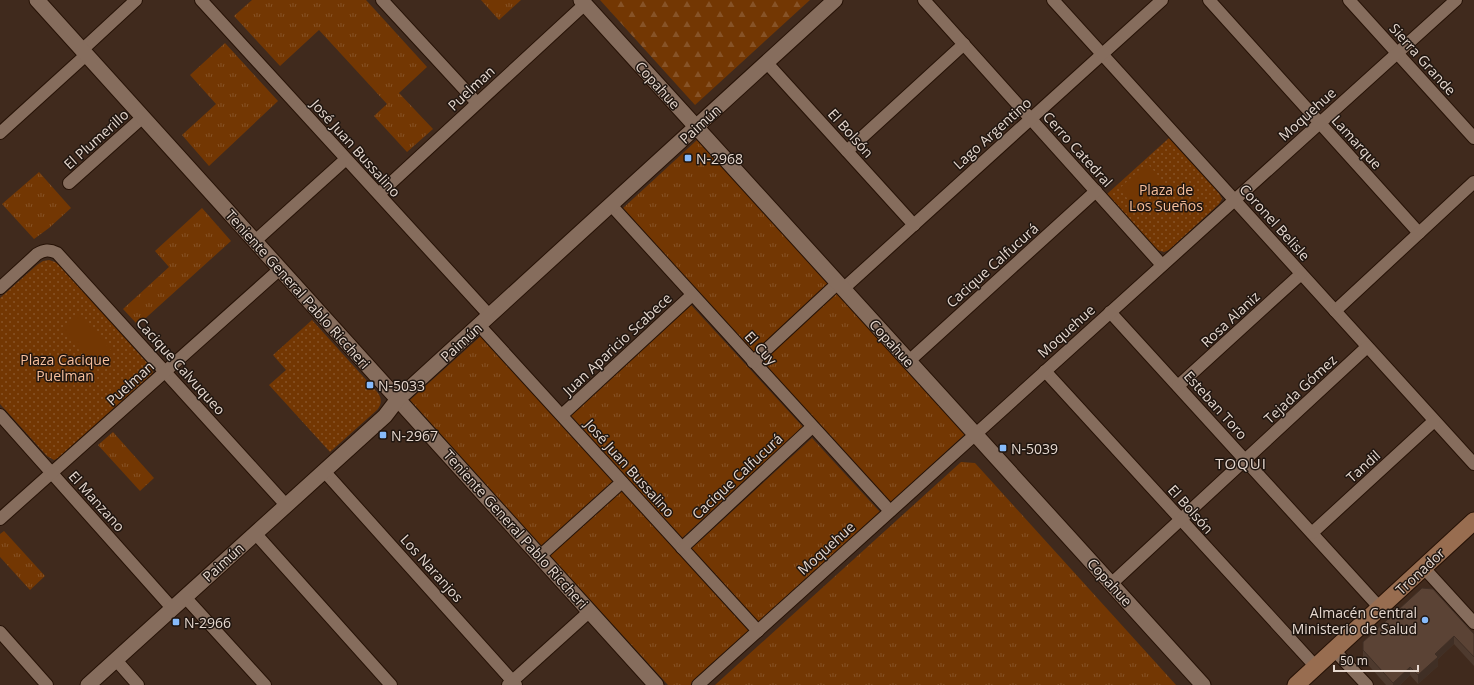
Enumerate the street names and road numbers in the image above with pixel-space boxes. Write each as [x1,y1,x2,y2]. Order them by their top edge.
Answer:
street label: Sierra Grande [1386,19,1460,99]
street label: Copahue [631,57,685,113]
street label: Puelman [443,61,499,115]
street label: Moquehue [1274,83,1340,145]
street label: Lago Argentino [949,93,1035,173]
street label: José Juan Bussalino [306,94,405,201]
street label: Paimún [675,100,725,148]
street label: El Bolsón [824,104,878,162]
street label: El Plumerillo [60,105,132,173]
street label: Cerro Catedral [1039,107,1117,191]
street label: Lamarque [1328,111,1386,173]
street label: Coronel Belisle [1235,180,1315,265]
street label: Teniente General Pablo Riccheri [222,206,374,372]
street label: Cacique Calfucurá [942,219,1042,311]
street label: Rosa Alaniz [1196,287,1264,351]
street label: Juan Aparicio Scabece [557,288,676,401]
street label: Moquehue [1033,300,1099,362]
street label: Cacique Calvuqueo [132,313,230,419]
street label: Copahue [865,315,919,371]
street label: Paimún [436,318,486,366]
street label: El Cuy [741,327,782,370]
street label: Tejada Gómez [1260,350,1341,428]
street label: Puelman [102,357,158,409]
street label: Esteban Toro [1180,367,1252,443]
street label: José Juan Bussalino [580,414,679,521]
street label: Cacique Calfucurá [687,429,787,523]
street label: Teniente General Pablo Riccheri [440,446,592,612]
street label: Tandil [1342,446,1384,486]
street label: El Manzano [65,467,129,535]
street label: El Bolsón [1164,480,1218,538]
street label: Moquehue [793,517,859,579]
street label: Los Naranjos [396,530,468,606]
street label: Paimún [198,538,248,586]
street label: Tronador [1391,543,1449,599]
street label: Copahue [1083,554,1137,610]

